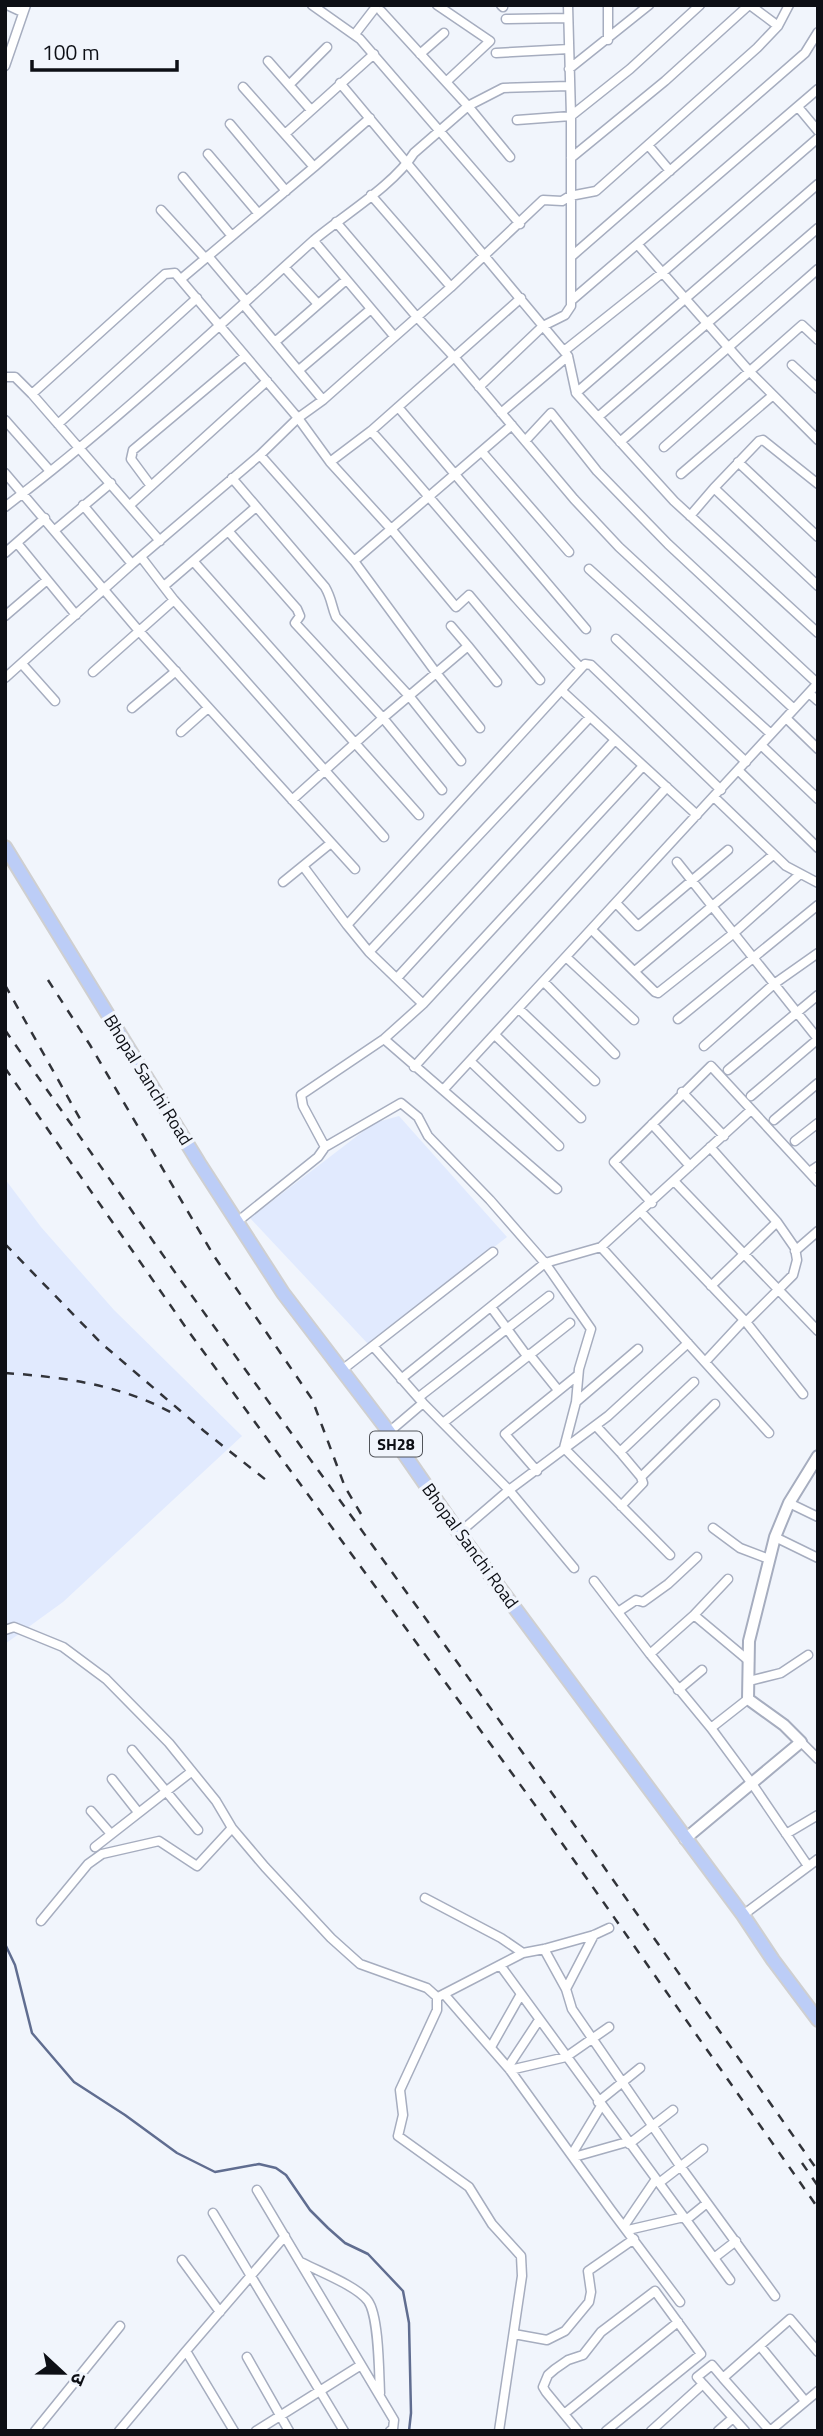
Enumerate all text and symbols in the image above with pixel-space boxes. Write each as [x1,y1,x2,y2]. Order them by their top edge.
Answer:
scale bar [32,28,177,72]
text: 100 m [42,36,99,68]
street label: Bhopal Sanchi Road [97,1009,200,1150]
road number: SH28 [370,1432,422,1456]
street label: Bhopal Sanchi Road [415,1477,525,1614]
north arrow [28,2338,98,2408]
text: उ [63,2369,95,2391]

